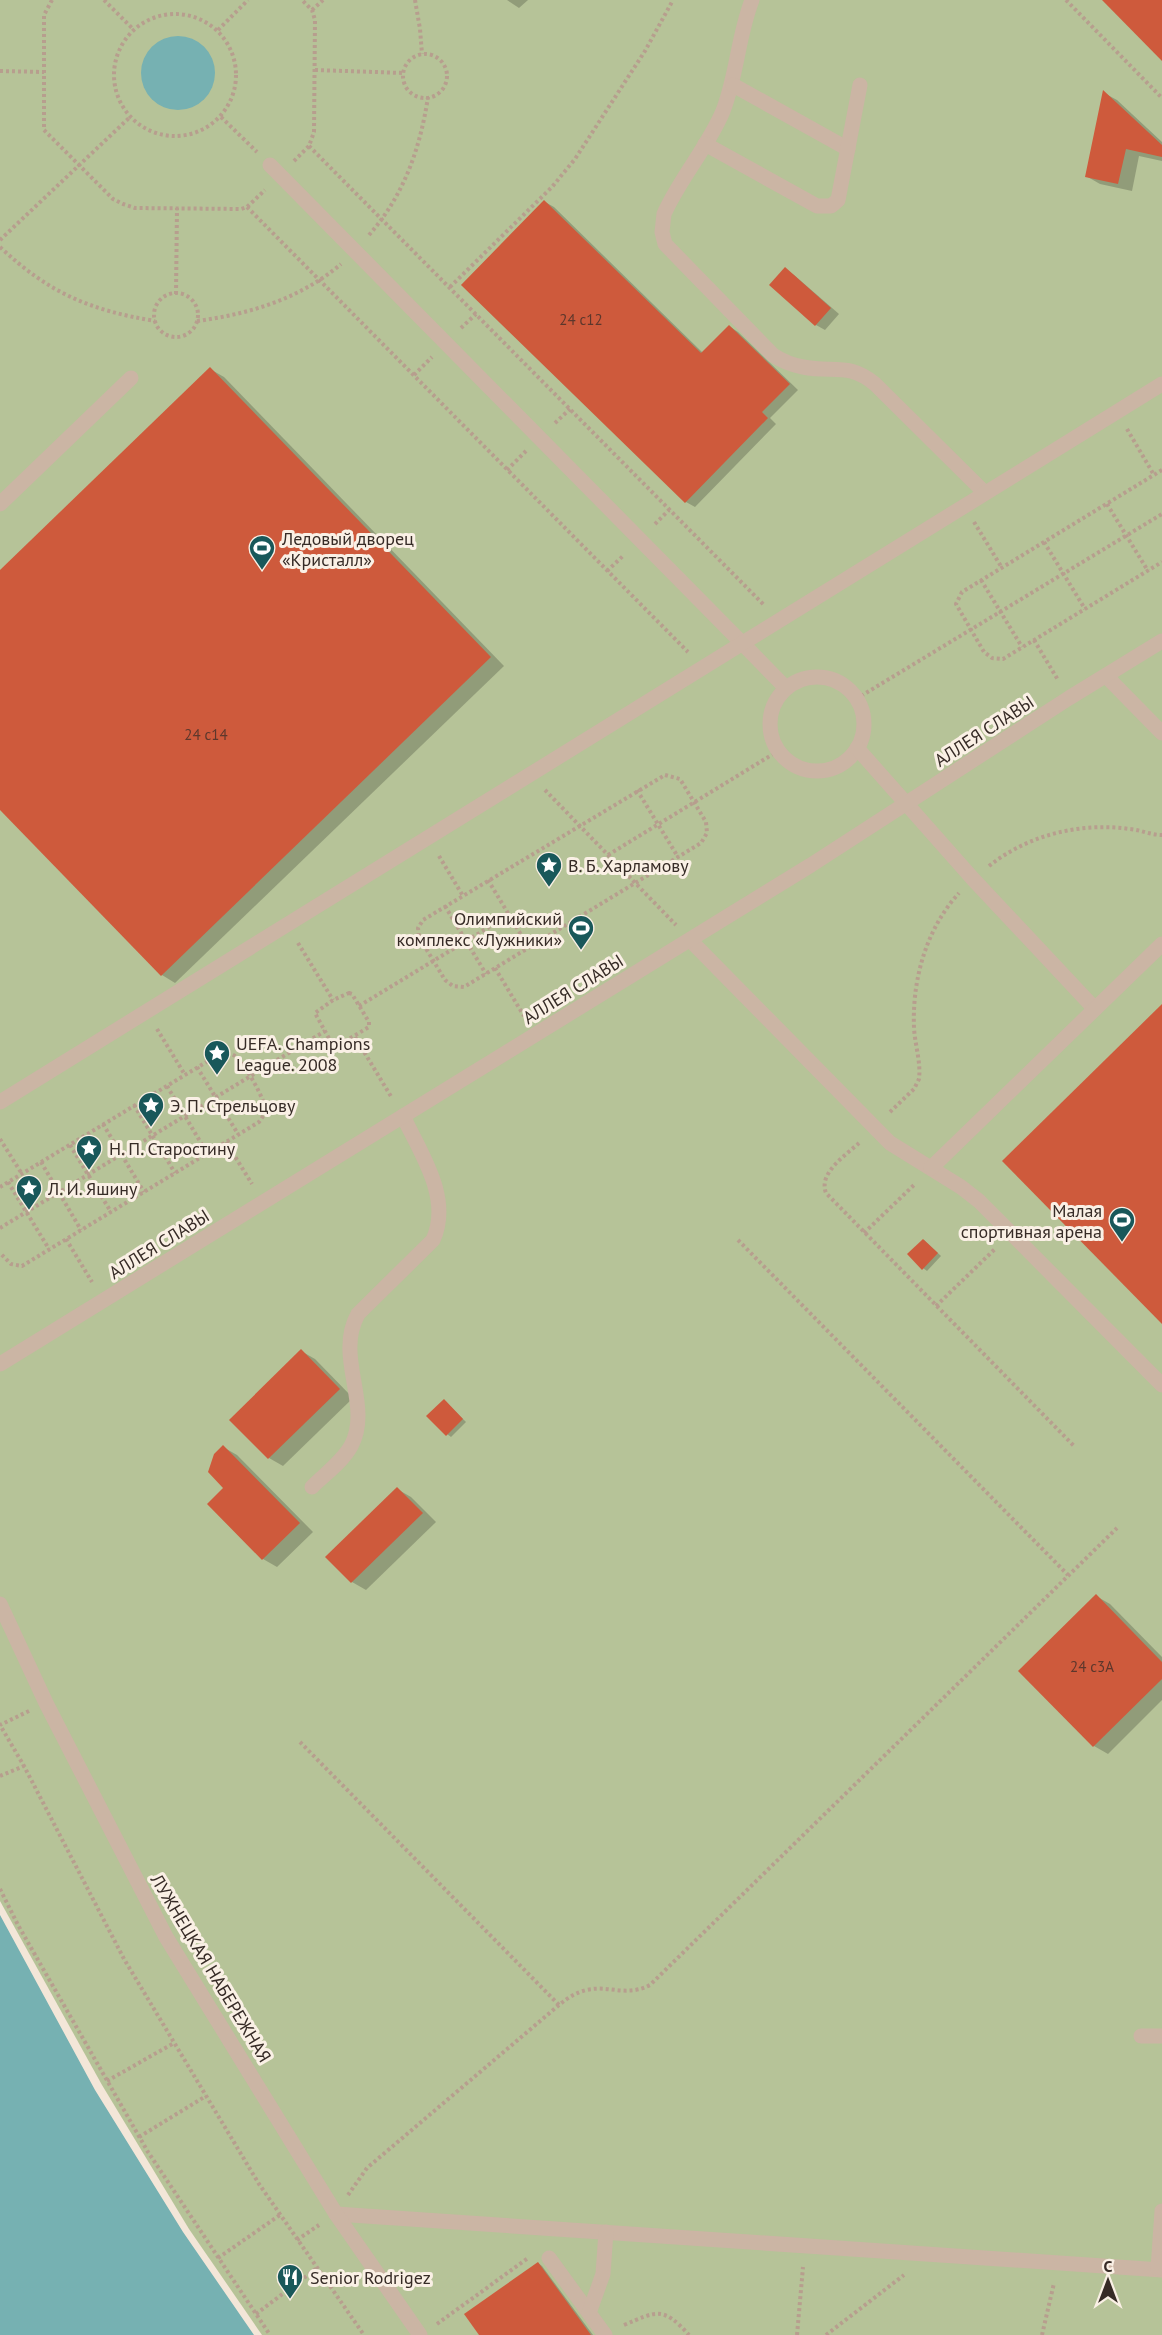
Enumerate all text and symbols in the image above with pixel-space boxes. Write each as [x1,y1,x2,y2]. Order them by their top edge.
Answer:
house number: 24 с12 [559,310,603,329]
place label: Ледовый дворец «Кристалл» [281,527,414,571]
sports icon: Ледовый дворец «Кристалл» [247,533,277,571]
street label: АЛЛЕЯ СЛАВЫ [930,690,1038,772]
house number: 24 с14 [184,725,228,744]
place icon: В. Б. Харламову [534,850,564,888]
place label: В. Б. Харламову [568,854,689,877]
place label: Олимпийский комплекс «Лужники» [397,907,562,951]
sports icon: Олимпийский комплекс «Лужники» [566,913,596,951]
street label: АЛЛЕЯ СЛАВЫ [519,949,627,1029]
place label: UEFA. Champions League. 2008 [236,1032,370,1076]
place icon: UEFA. Champions League. 2008 [202,1038,232,1076]
place icon: Э. П. Стрельцову [136,1090,166,1128]
place label: Э. П. Стрельцову [170,1094,296,1117]
place icon: Н. П. Старостину [74,1133,104,1171]
place label: Н. П. Старостину [109,1137,236,1160]
place icon: Л. И. Яшину [14,1173,44,1211]
place label: Л. И. Яшину [47,1177,138,1200]
place label: Малая спортивная арена [961,1199,1102,1243]
street label: АЛЛЕЯ СЛАВЫ [105,1204,213,1284]
sports icon: Малая спортивная арена [1107,1205,1137,1243]
house number: 24 с3А [1070,1657,1114,1676]
street label: ЛУЖНЕЦКАЯ НАБЕРЕЖНАЯ [145,1869,276,2066]
north arrow [1078,2251,1138,2311]
text: С [1104,2256,1113,2276]
restaurant icon: Senior Rodrigez [275,2262,305,2300]
place label: Senior Rodrigez [310,2266,431,2289]

